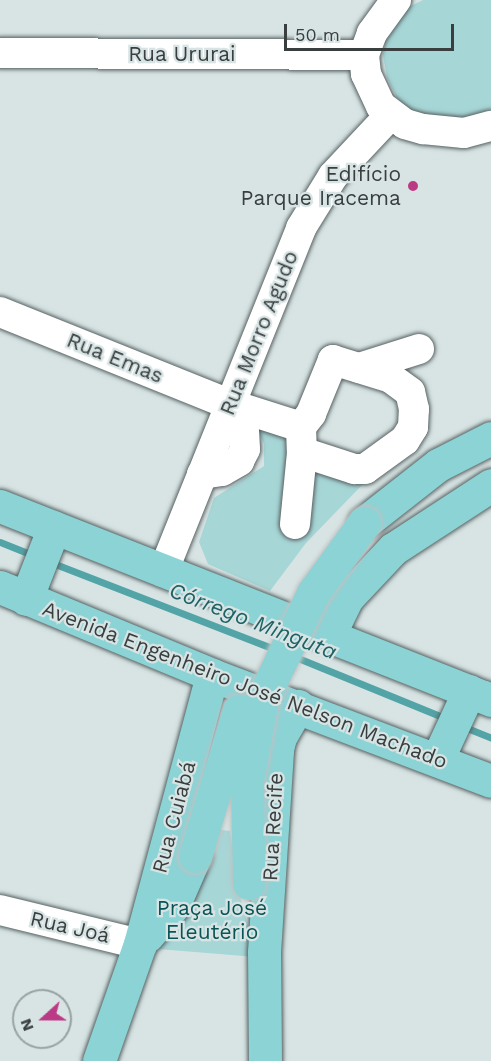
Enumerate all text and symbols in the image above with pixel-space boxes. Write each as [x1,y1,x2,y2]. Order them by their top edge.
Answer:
scale bar [287,12,456,50]
text: 50 m [295,24,340,45]
street label: Rua Ururai [128,41,236,67]
place label: Edifício Parque Iracema [241,161,401,211]
marker: Edifício Parque Iracema [406,179,420,193]
street label: Rua Morro Agudo [214,246,304,420]
street label: Rua Emas [63,327,167,389]
water label: Córrego Minguta [165,577,341,665]
street label: Avenida Engenheiro José Nelson Machado [38,596,452,774]
street label: Rua Cuiabá [147,758,201,876]
street label: Rua Recife [258,772,288,882]
park label: Praça José Eleutério [156,895,268,945]
street label: Rua Joá [27,906,113,948]
north arrow [12,989,72,1049]
text: N [16,1016,38,1034]

